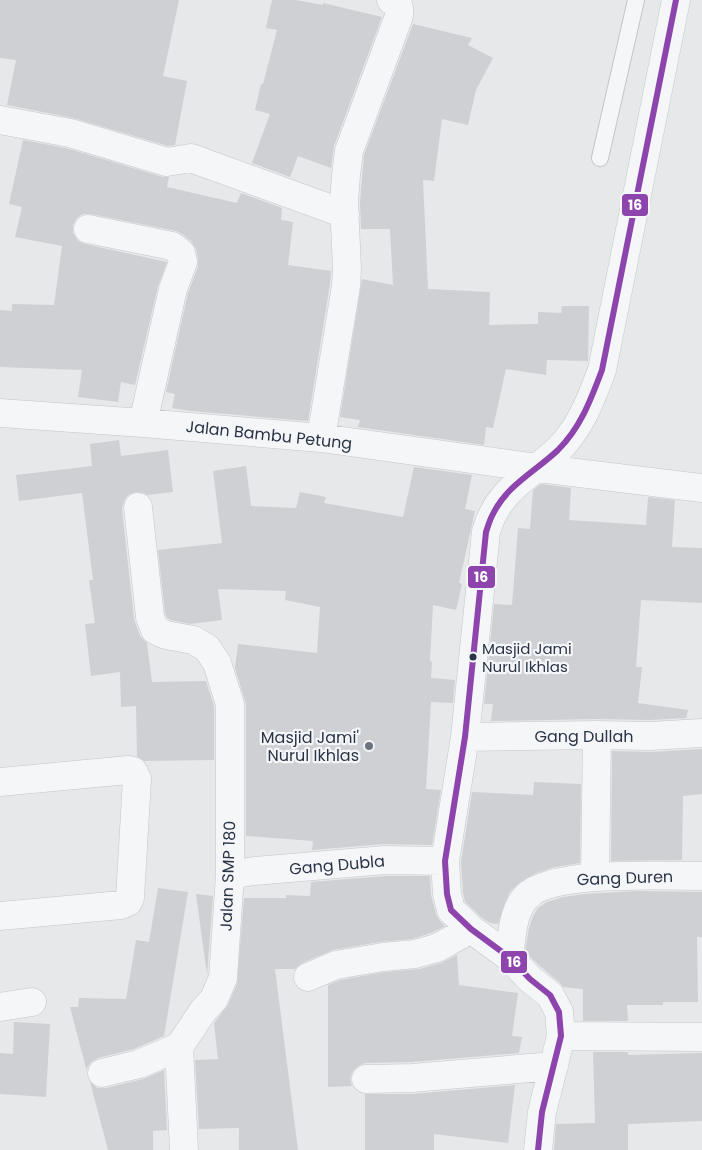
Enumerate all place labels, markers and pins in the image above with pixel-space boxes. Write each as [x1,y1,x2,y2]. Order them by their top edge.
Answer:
place label: Masjid Jami Nurul Ikhlas [482,638,572,677]
marker: Masjid Jami Nurul Ikhlas [468,652,478,662]
place label: Masjid Jami' Nurul Ikhlas [261,726,359,767]
marker: Masjid Jami' Nurul Ikhlas [363,740,375,752]

